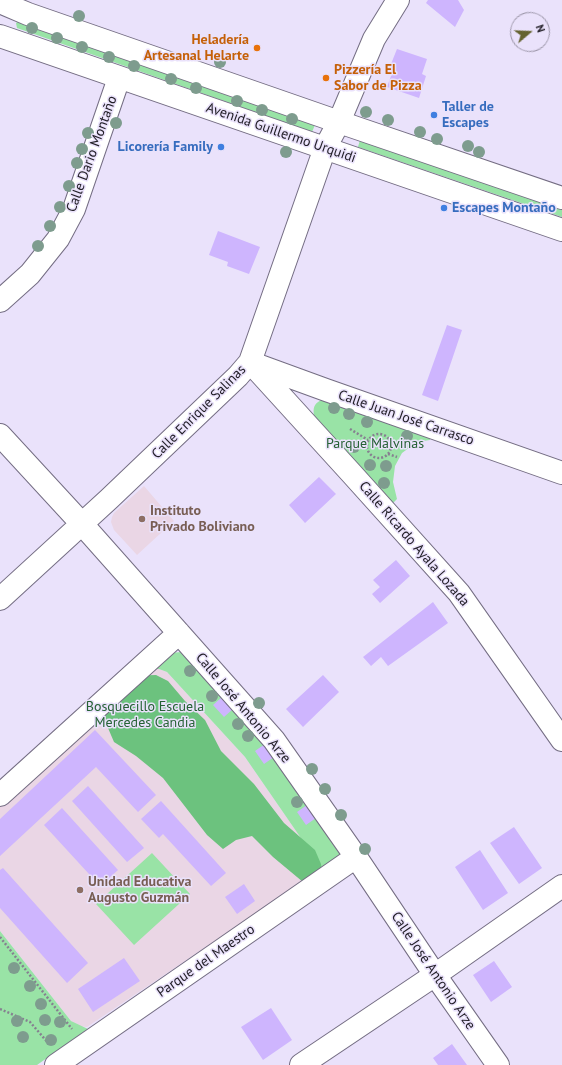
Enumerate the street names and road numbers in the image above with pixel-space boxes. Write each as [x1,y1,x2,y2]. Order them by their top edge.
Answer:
street label: Calle Dario Montaño [63,93,121,215]
street label: Avenida Guillermo Urquidi [204,99,358,167]
street label: Calle Enrique Salinas [149,362,249,462]
street label: Calle Juan José Carrasco [336,387,476,449]
street label: Calle Ricardo Ayala Lozada [355,478,473,610]
street label: Calle José Antonio Arze [192,649,294,767]
street label: Calle José Antonio Arze [387,909,479,1033]
street label: Parque del Maestro [154,921,258,1001]

